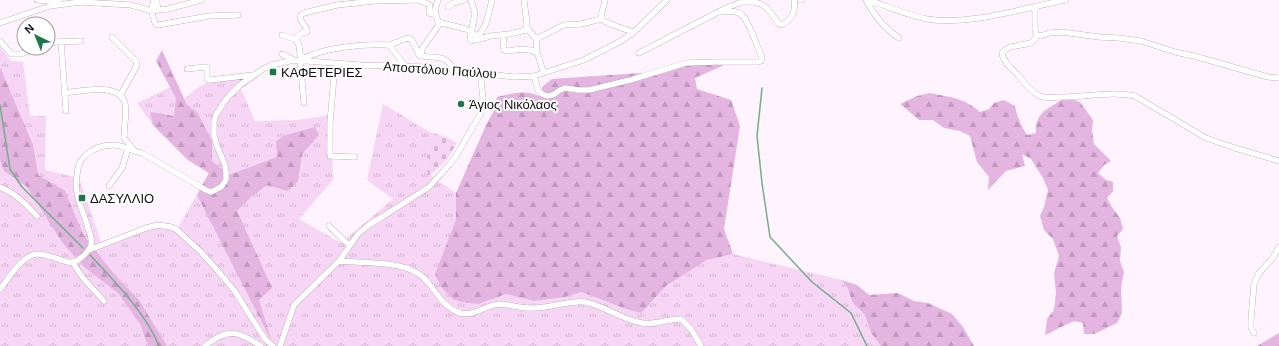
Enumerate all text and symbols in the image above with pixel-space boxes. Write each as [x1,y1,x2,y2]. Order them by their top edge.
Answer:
north arrow [16,16,56,56]
text: N [22,22,36,36]
street label: Αποστόλου Παύλου [383,59,497,81]
place label: ΚΑΦΕΤΕΡΙΕΣ [281,65,363,80]
marker: ΚΑΦΕΤΕΡΙΕΣ [268,67,278,77]
place label: Άγιος Νικόλαος [469,97,557,112]
marker: Άγιος Νικόλαος [456,99,466,109]
place label: ΔΑΣΥΛΛΙΟ [90,191,154,206]
marker: ΔΑΣΥΛΛΙΟ [77,193,87,203]

